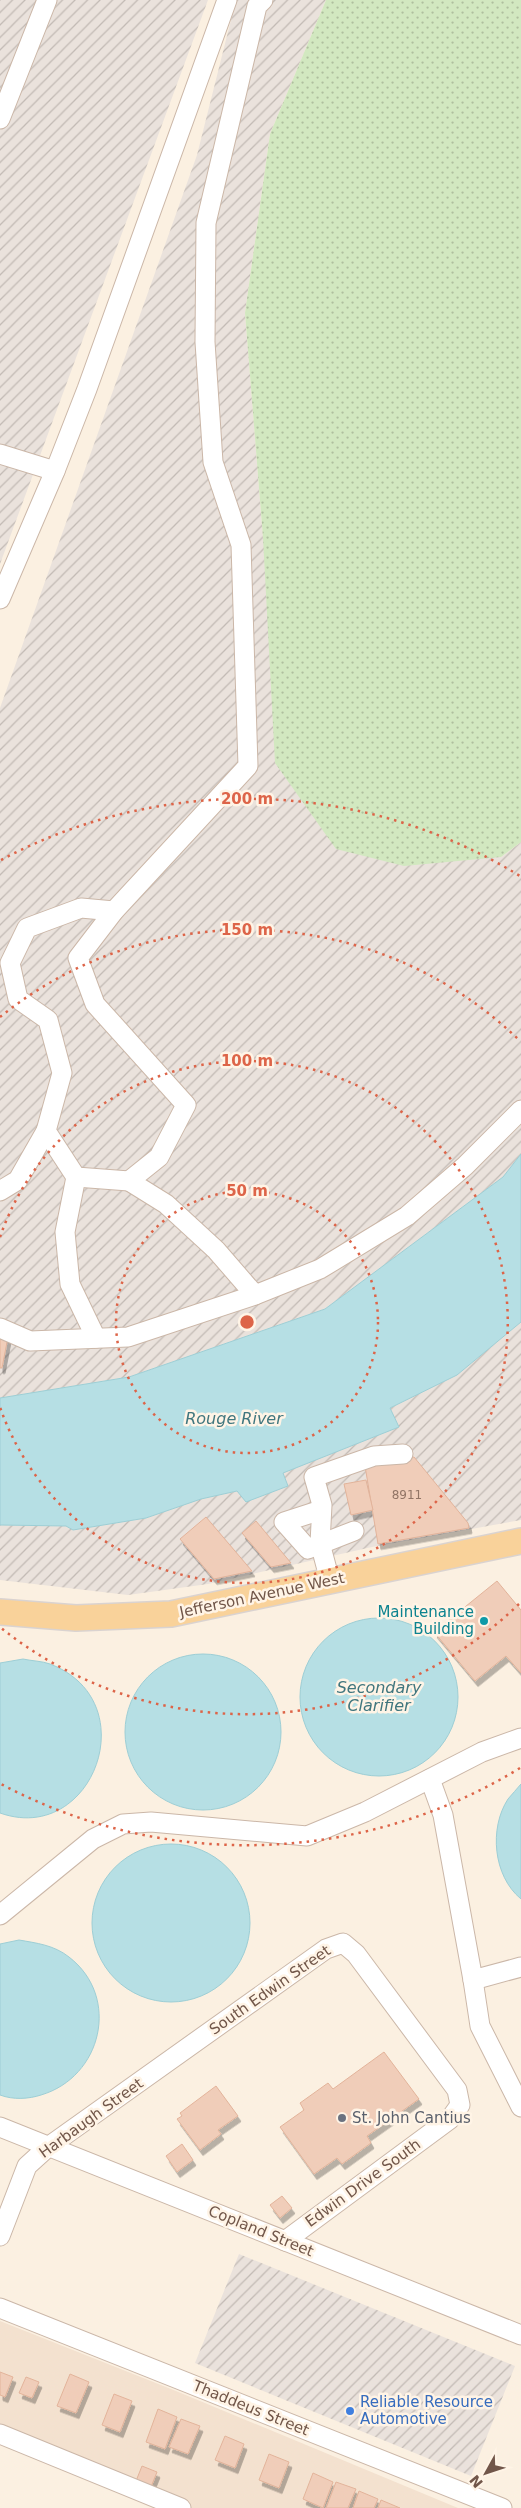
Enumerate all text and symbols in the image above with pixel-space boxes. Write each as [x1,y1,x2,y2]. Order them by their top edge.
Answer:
text: 200 m [221,790,273,808]
text: 150 m [221,921,273,939]
text: 100 m [221,1052,273,1070]
text: 50 m [226,1182,268,1200]
centre of rings [238,1313,256,1331]
water label: Rouge River [185,1409,284,1428]
house number: 8911 [392,1488,422,1502]
street label: Jefferson Avenue West [177,1569,346,1621]
place label: Maintenance Building [377,1603,474,1638]
marker: Maintenance Building [478,1615,490,1627]
water label: Secondary Clarifier [337,1678,422,1715]
street label: South Edwin Street [206,1941,334,2039]
street label: Harbaugh Street [35,2074,147,2162]
place label: St. John Cantius [352,2109,471,2127]
marker: St. John Cantius [336,2112,348,2124]
street label: Edwin Drive South [302,2135,424,2231]
street label: Copland Street [206,2202,316,2260]
street label: Thaddeus Street [189,2376,312,2440]
place label: Reliable Resource Automotive [360,2393,493,2428]
marker: Reliable Resource Automotive [344,2405,356,2417]
north arrow [461,2448,511,2498]
text: N [466,2472,486,2491]

